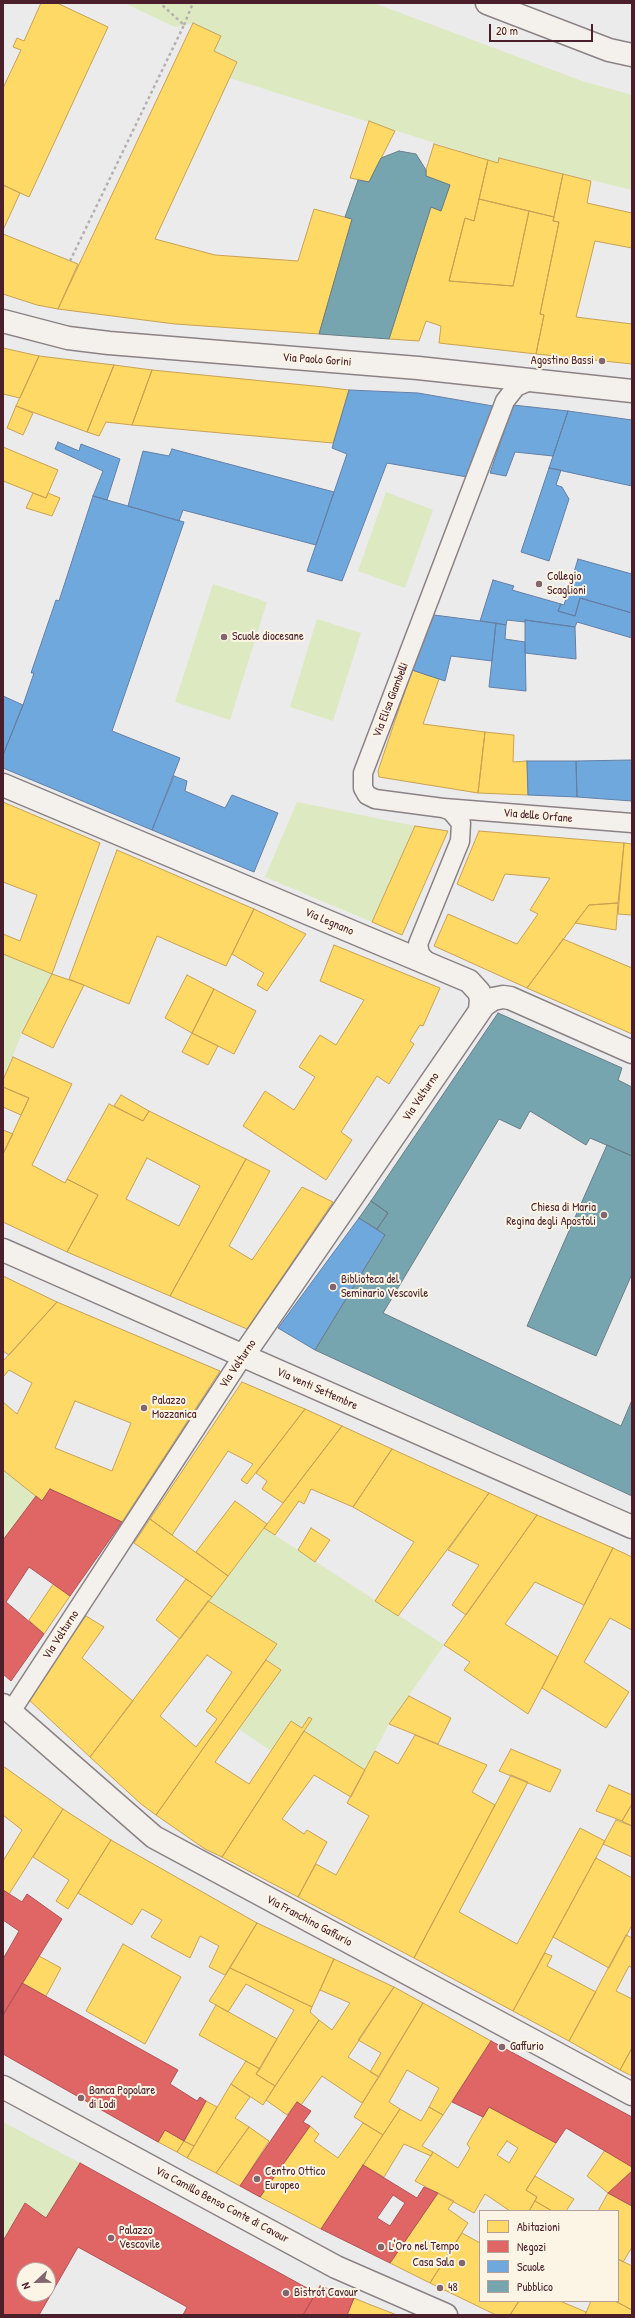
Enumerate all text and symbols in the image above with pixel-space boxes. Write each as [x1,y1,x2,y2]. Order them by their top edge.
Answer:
scale bar [491,16,595,42]
text: 20 m [496,22,518,39]
street label: Via Paolo Gorini [282,350,352,370]
place label: Agostino Bassi [531,354,594,368]
marker: Agostino Bassi [597,356,607,366]
place label: Collegio Scaglioni [547,570,586,598]
marker: Collegio Scaglioni [534,579,544,589]
place label: Scuole diocesane [232,630,304,644]
marker: Scuole diocesane [219,632,229,642]
street label: Via Elisa Giambelli [370,661,412,739]
street label: Via delle Orfane [503,806,573,826]
street label: Via Legnano [302,905,356,939]
street label: Via Volturno [400,1070,442,1124]
place label: Chiesa di Maria Regina degli Apostoli [506,1201,596,1229]
marker: Chiesa di Maria Regina degli Apostoli [599,1210,609,1220]
place label: Biblioteca del Seminario Vescovile [341,1273,428,1301]
marker: Biblioteca del Seminario Vescovile [328,1282,338,1292]
street label: Via Volturno [217,1337,259,1391]
street label: Via venti Settembre [274,1365,360,1413]
place label: Palazzo Mozzanica [152,1394,196,1422]
marker: Palazzo Mozzanica [139,1403,149,1413]
street label: Via Volturno [40,1608,82,1662]
street label: Via Franchino Gaffurio [264,1892,354,1950]
place label: Gaffurio [510,2040,544,2054]
marker: Gaffurio [497,2042,507,2052]
place label: Banca Popolare di Lodi [89,2084,155,2112]
marker: Banca Popolare di Lodi [76,2093,86,2103]
street label: Via Camillo Benso Conte di Cavour [153,2164,291,2246]
place label: Centro Ottico Europeo [265,2165,325,2193]
marker: Centro Ottico Europeo [252,2174,262,2184]
legend [479,2210,619,2302]
text: Abitazioni [517,2218,560,2235]
place label: Palazzo Vescovile [119,2224,160,2252]
marker: Palazzo Vescovile [106,2233,116,2243]
text: Negozi [517,2238,546,2255]
place label: L'Oro nel Tempo [389,2240,459,2254]
marker: L'Oro nel Tempo [376,2242,386,2252]
place label: Casa Sala [413,2256,454,2270]
marker: Casa Sala [457,2258,467,2268]
text: Scuole [517,2258,545,2275]
north arrow [16,2262,56,2302]
text: Pubblico [517,2278,553,2295]
text: N [18,2281,33,2291]
place label: 48 [448,2281,458,2295]
marker: 48 [435,2283,445,2293]
place label: Bistrot Cavour [294,2286,358,2300]
marker: Bistrot Cavour [281,2288,291,2298]

